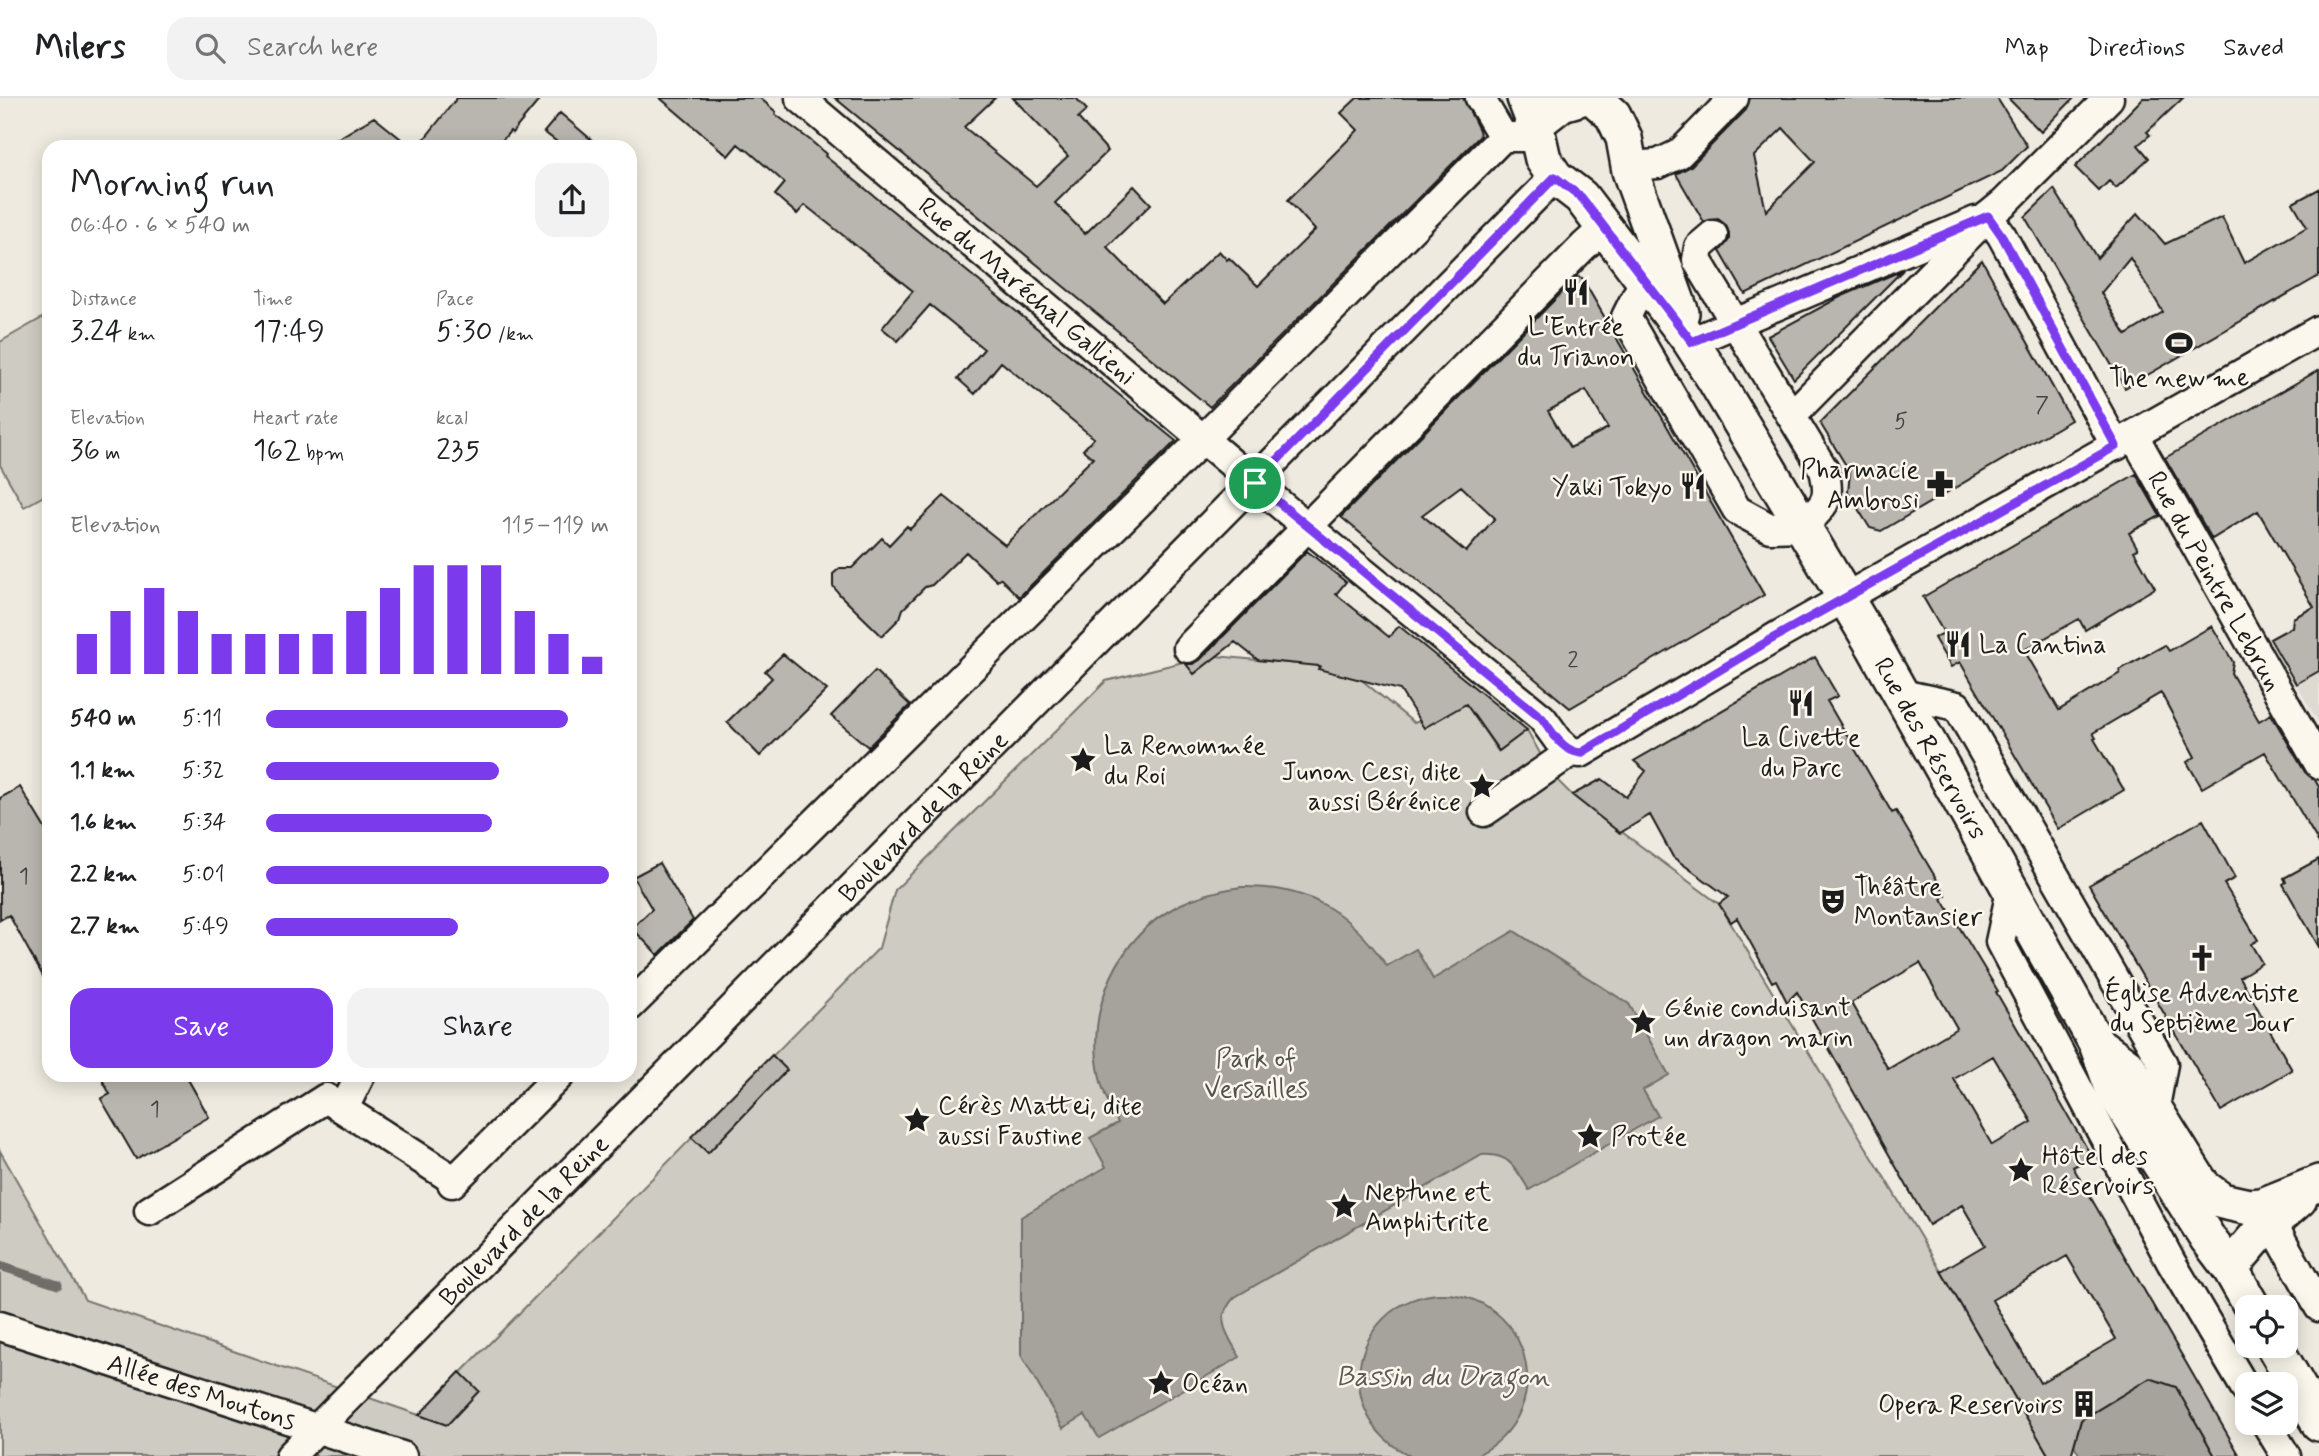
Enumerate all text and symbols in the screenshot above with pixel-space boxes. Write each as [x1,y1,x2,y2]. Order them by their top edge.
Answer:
search box [167,17,657,80]
text: Milers [35,26,125,70]
icon: search [191,29,229,67]
text: Search here [247,31,378,65]
text: Map [2005,33,2049,64]
text: Directions [2087,33,2185,64]
text: Saved [2223,33,2284,64]
text: Morning run [70,160,275,209]
button: share [535,163,609,237]
street label: Rue du Maréchal Gallieni [910,190,1142,394]
text: 06:40 · 6 × 540 m [70,211,250,241]
restaurant icon: L'Entrée du Trianon [1561,277,1591,307]
text: Distance [70,287,137,312]
text: Time [253,287,293,312]
text: Pace [436,287,474,312]
place label: L'Entrée du Trianon [1517,311,1635,375]
text: 3.24 [70,312,123,351]
text: 17:49 [253,312,325,351]
text: 5:30 [436,312,493,351]
text: km [123,322,156,347]
text: /km [493,322,534,347]
sports icon: The new me [2164,328,2194,358]
place label: The new me [2109,362,2249,396]
house number: 7 [2035,391,2049,421]
text: Elevation [70,406,145,431]
text: Heart rate [253,406,338,431]
text: kcal [436,406,468,431]
house number: 5 [1894,407,1908,437]
text: 36 [70,431,100,470]
text: 162 [253,431,301,470]
text: 235 [436,431,480,470]
text: m [100,441,120,466]
text: bpm [301,441,344,466]
pin [1225,453,1285,513]
place label: Pharmacie Ambrosi [1800,454,1919,518]
icon: arrive [1236,464,1274,502]
street label: Rue du Peintre Lebrun [2138,465,2289,698]
pharmacy icon: Pharmacie Ambrosi [1925,469,1955,499]
place label: Yaki Tokyo [1552,471,1672,505]
restaurant icon: Yaki Tokyo [1678,471,1708,501]
text: Elevation [70,511,161,541]
text: 115–119 m [502,511,609,541]
restaurant icon: La Cantina [1943,629,1973,659]
place label: La Cantina [1979,629,2107,663]
house number: 2 [1567,646,1579,676]
street label: Rue des Réservoirs [1865,652,1994,846]
restaurant icon: La Civette du Parc [1786,688,1816,718]
text: 540 m [70,704,136,734]
text: 5:11 [182,704,222,734]
place label: La Civette du Parc [1741,722,1861,786]
street label: Boulevard de la Reine [832,724,1017,911]
place label: La Renommée du Roi [1104,730,1266,794]
place icon: La Renommée du Roi [1068,745,1098,775]
text: 1.1 km [70,756,135,786]
text: 5:32 [182,756,224,786]
place label: Junon Cesi, dite aussi Bérénice [1282,756,1461,820]
place icon: Junon Cesi, dite aussi Bérénice [1467,771,1497,801]
text: 1.6 km [70,808,137,838]
text: 5:34 [182,808,226,838]
text: 2.2 km [70,860,137,890]
text: 5:01 [182,860,225,890]
house number: 1 [19,862,29,892]
place label: Théâtre Montansier [1854,871,1983,935]
theatre icon: Théâtre Montansier [1818,886,1848,916]
text: 2.7 km [70,912,140,942]
text: 5:49 [182,912,229,942]
church icon: Église Adventiste du Septième Jour [2187,943,2217,973]
place label: Église Adventiste du Septième Jour [2105,975,2299,1041]
button: Save [70,988,333,1068]
button: Share [347,988,609,1068]
place label: Génie conduisant un dragon marin [1664,992,1853,1056]
place icon: Génie conduisant un dragon marin [1628,1007,1658,1037]
park label: Park of Versailles [1204,1043,1308,1107]
place label: Cérès Mattei, dite aussi Faustine [938,1090,1142,1154]
house number: 1 [150,1095,160,1125]
place icon: Cérès Mattei, dite aussi Faustine [902,1105,932,1135]
place icon: Protée [1575,1121,1605,1151]
place label: Protée [1611,1121,1687,1155]
street label: Boulevard de la Reine [432,1128,617,1315]
place label: Hôtel des Réservoirs [2042,1140,2154,1204]
place icon: Hôtel des Réservoirs [2006,1155,2036,1185]
place label: Neptune et Amphitrite [1365,1176,1491,1240]
place icon: Neptune et Amphitrite [1329,1191,1359,1221]
map controls [2235,1295,2298,1435]
button: locate [2235,1295,2298,1358]
street label: Allée des Moutons [103,1347,300,1439]
water label: Bassin du Dragon [1336,1359,1550,1399]
place icon: Océan [1146,1368,1176,1398]
place label: Océan [1182,1368,1248,1402]
button: layers [2235,1372,2298,1435]
place label: Opera Reservoirs [1878,1389,2063,1423]
building icon: Opera Reservoirs [2069,1389,2099,1419]

